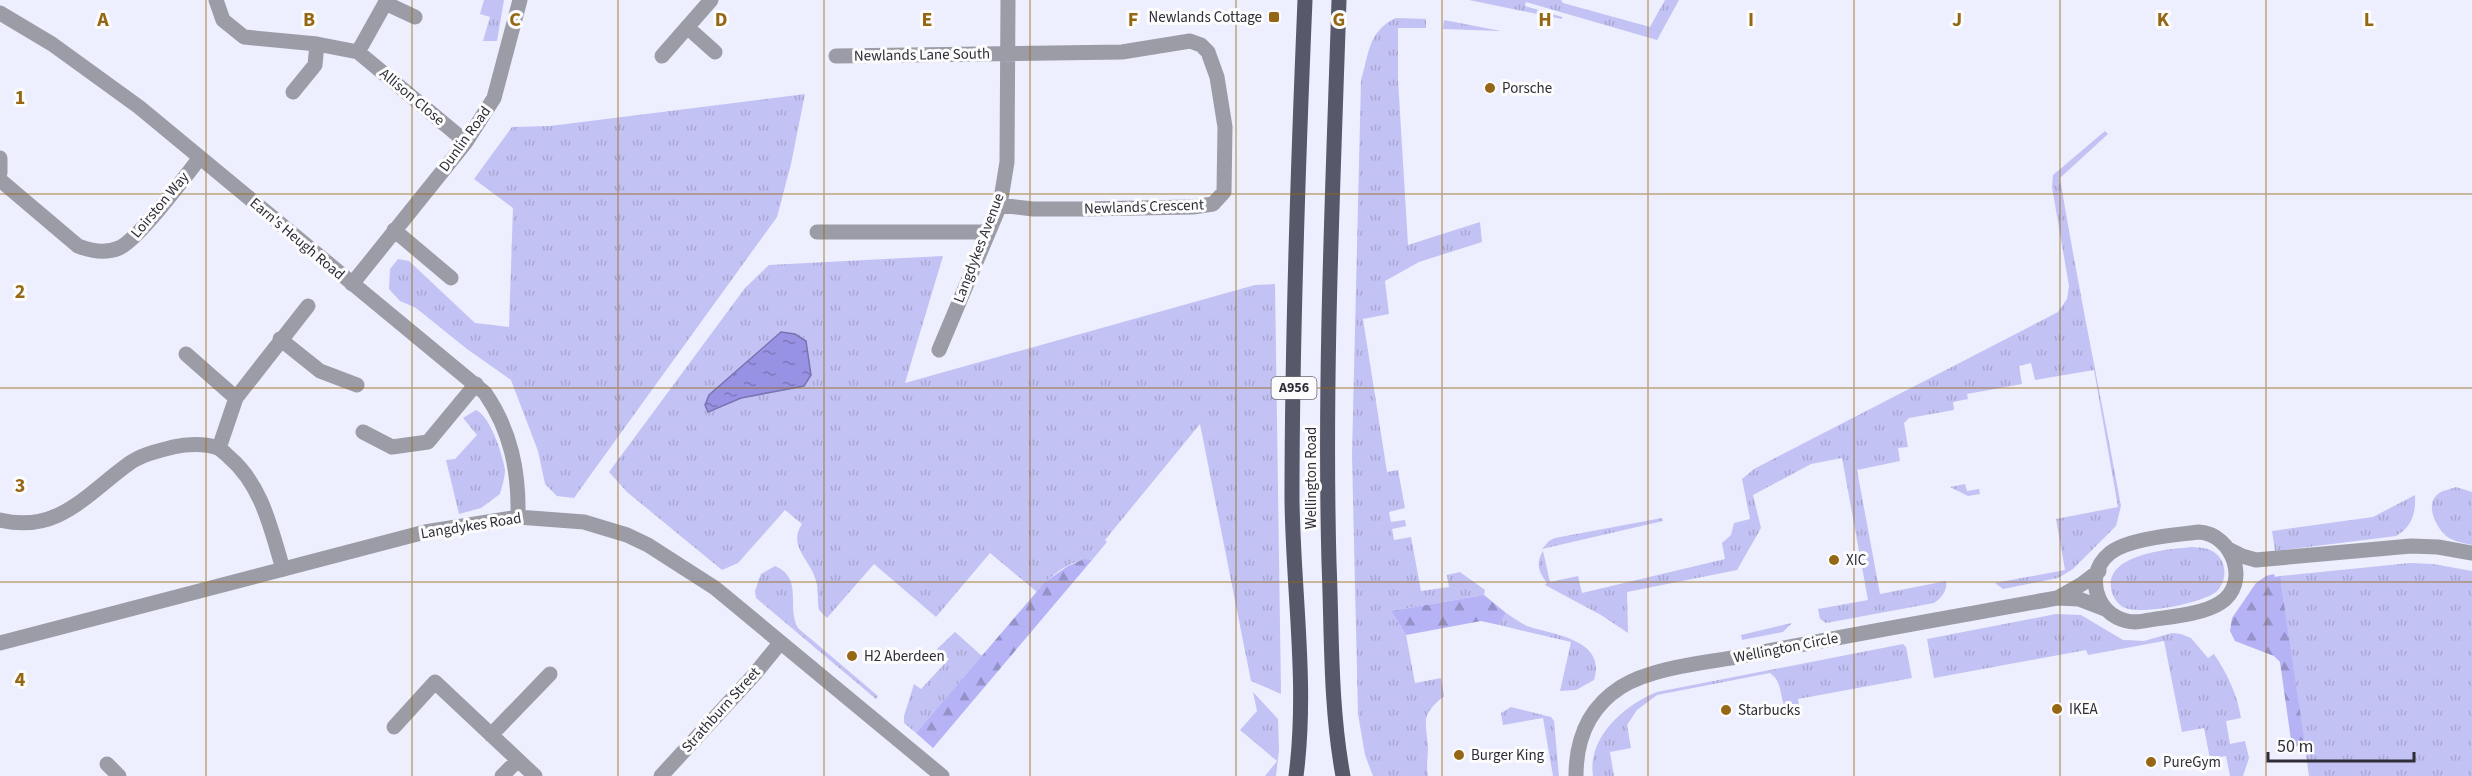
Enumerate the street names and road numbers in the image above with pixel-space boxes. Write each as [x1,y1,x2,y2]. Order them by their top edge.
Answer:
street label: Newlands Lane South [854,43,990,67]
street label: Allison Close [375,63,449,131]
street label: Dunlin Road [434,102,496,176]
street label: Loirston Way [126,167,194,243]
street label: Langdykes Avenue [948,190,1010,306]
street label: Earn's Heugh Road [245,193,349,285]
street label: Newlands Crescent [1084,194,1204,220]
road number: A956 [1272,377,1316,399]
street label: Wellington Road [1301,427,1322,529]
street label: Langdykes Road [419,508,523,544]
street label: Wellington Circle [1732,628,1840,668]
street label: Strathburn Street [677,663,765,757]

